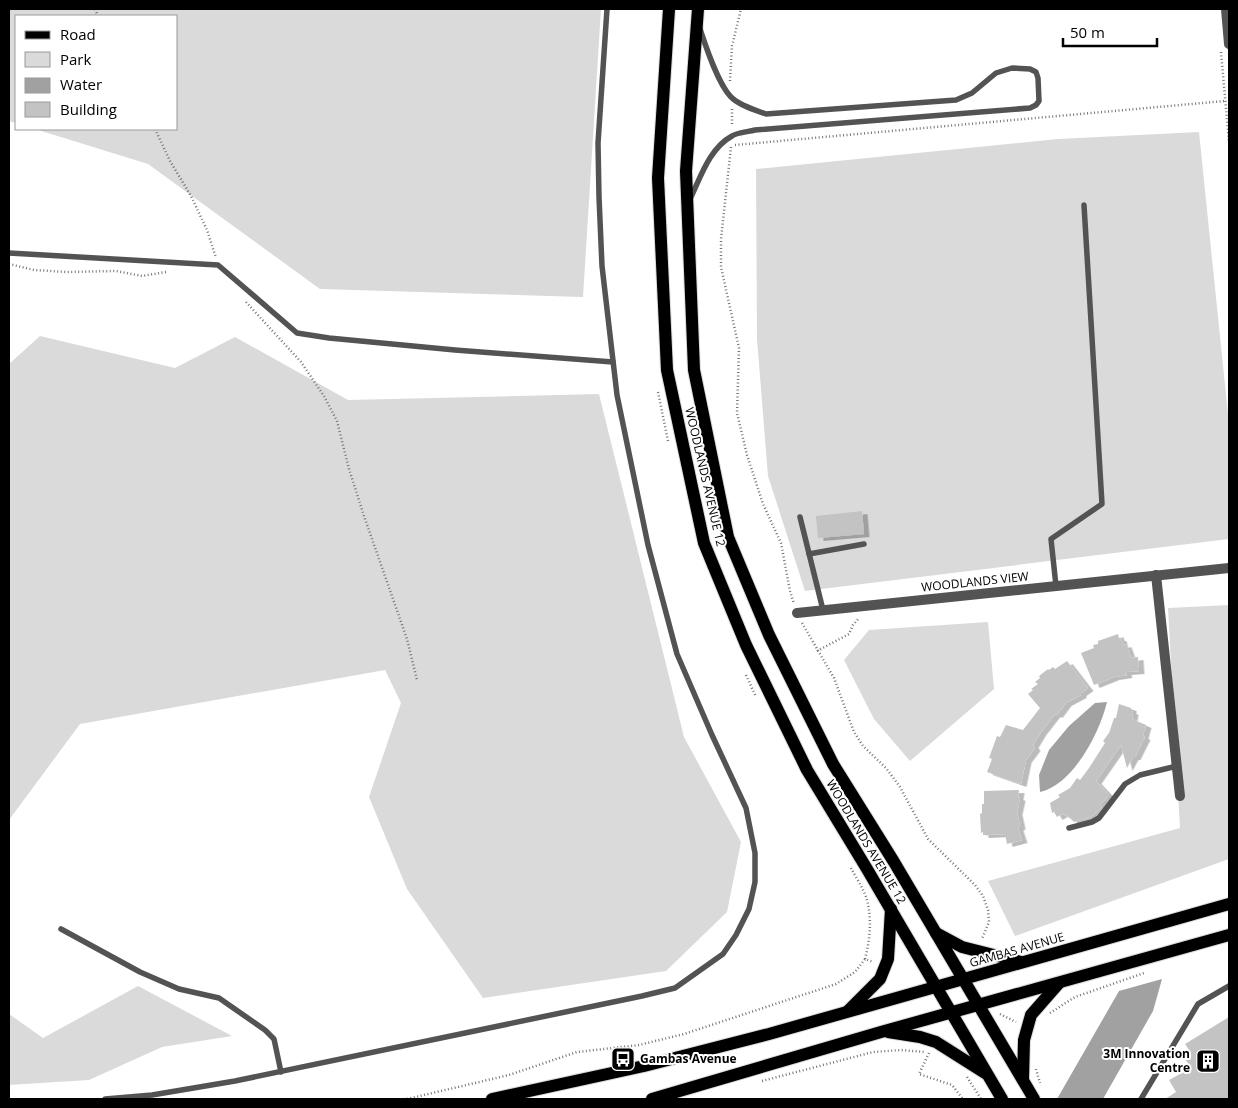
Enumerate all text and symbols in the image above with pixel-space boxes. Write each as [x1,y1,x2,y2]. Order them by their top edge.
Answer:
legend [15,15,178,130]
scale bar [1063,15,1157,47]
text: 50 m [1070,22,1105,42]
text: Road [60,24,96,44]
text: Park [60,49,91,69]
text: Water [60,74,102,94]
text: Building [60,99,117,119]
street label: WOODLANDS AVENUE 12 [681,406,730,548]
street label: WOODLANDS VIEW [920,567,1030,596]
street label: WOODLANDS AVENUE 12 [822,776,910,907]
street label: GAMBAS AVENUE [967,928,1066,971]
place label: 3M Innovation Centre [1103,1045,1190,1076]
bus stop icon: Gambas Avenue [610,1046,636,1072]
building icon: 3M Innovation Centre [1195,1048,1221,1074]
place label: Gambas Avenue [640,1050,737,1067]

